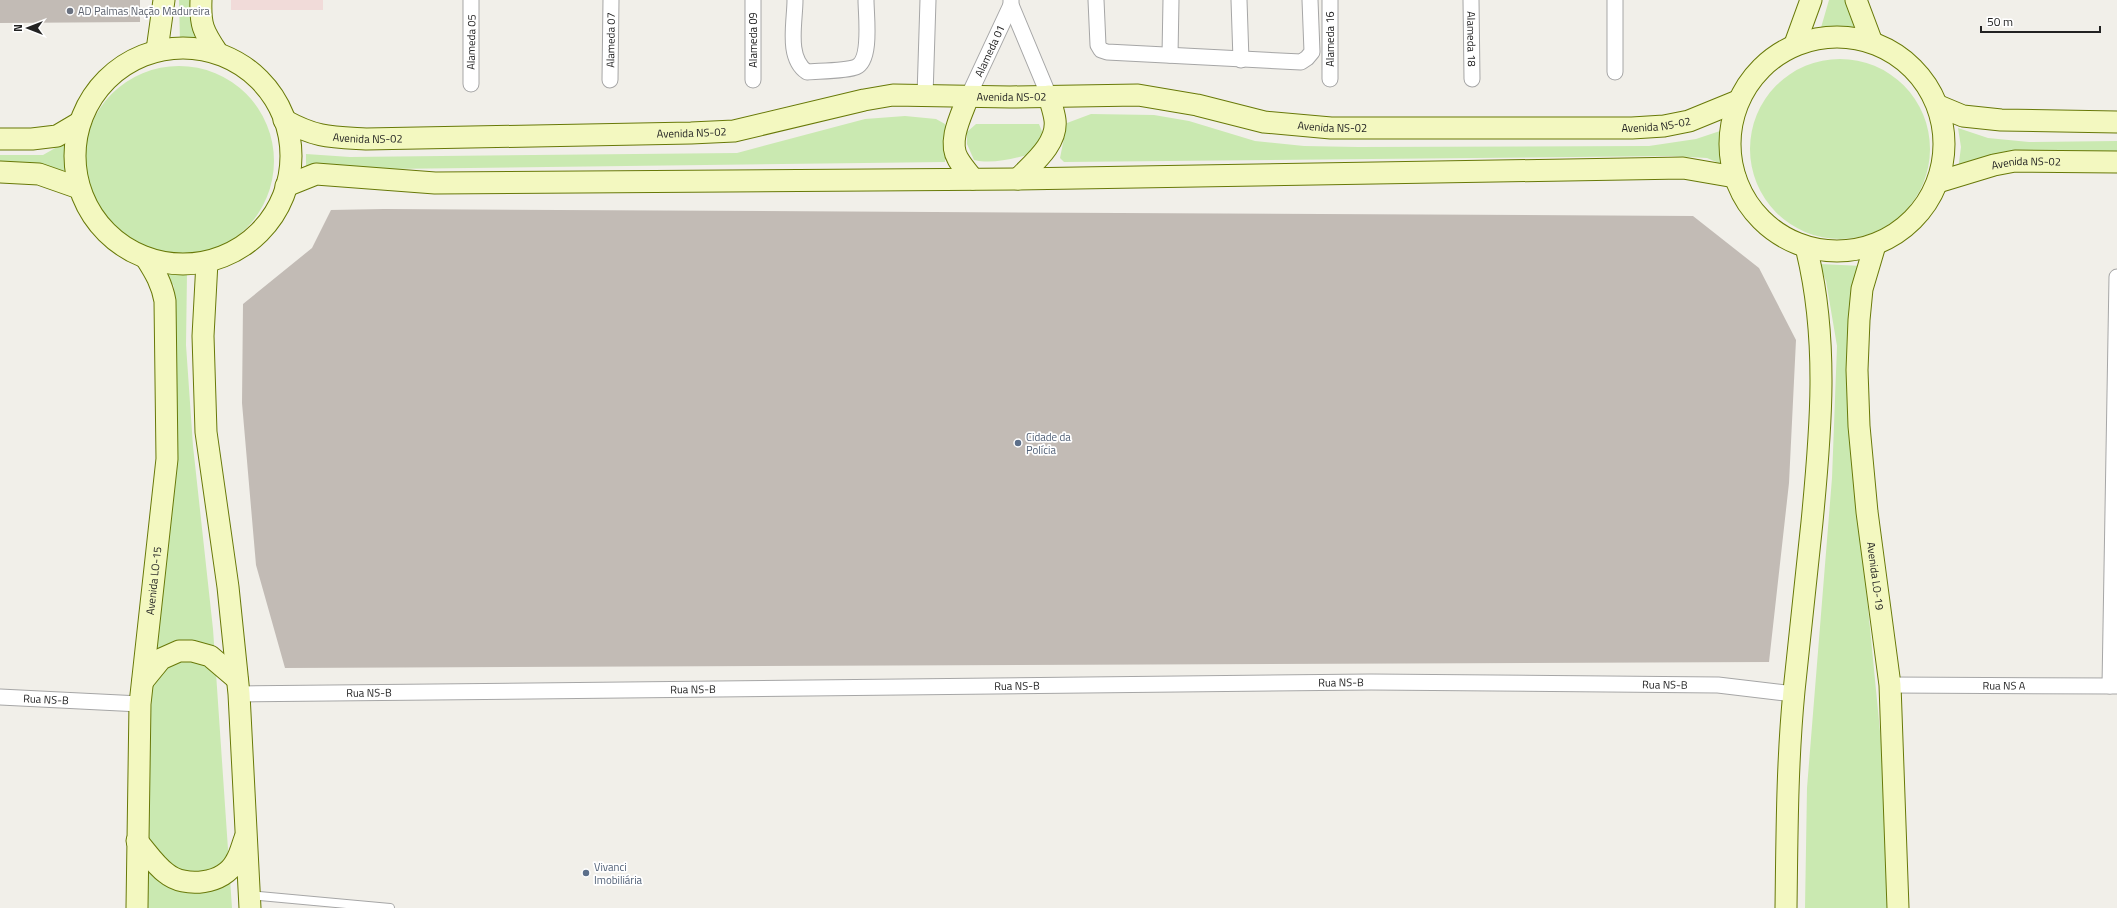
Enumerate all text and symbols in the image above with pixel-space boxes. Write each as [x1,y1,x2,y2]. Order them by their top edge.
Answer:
place label: AD Palmas Nação Madureira [78,3,210,19]
marker: AD Palmas Nação Madureira [65,6,75,16]
north arrow [8,8,48,48]
scale bar [1981,8,2100,34]
street label: Alameda 16 [1322,11,1338,67]
street label: Alameda 18 [1463,11,1480,67]
street label: Alameda 07 [602,12,619,68]
street label: Alameda 09 [745,12,761,68]
text: 50 m [1987,12,2013,31]
street label: Alameda 05 [463,14,479,70]
street label: Alameda 01 [971,22,1009,79]
text: N [10,24,26,32]
street label: Avenida NS-02 [977,88,1047,105]
street label: Avenida NS-02 [1621,113,1692,136]
street label: Avenida NS-02 [1297,117,1367,136]
street label: Avenida NS-02 [657,123,727,142]
street label: Avenida NS-02 [332,129,403,147]
street label: Avenida NS-02 [1990,153,2061,173]
place label: Cidade da Polícia [1026,429,1071,458]
marker: Cidade da Polícia [1013,438,1023,448]
street label: Avenida LO-19 [1863,541,1888,611]
street label: Avenida LO-15 [142,546,165,616]
street label: Rua NS-B [1318,674,1364,691]
street label: Rua NS-B [1642,676,1688,693]
street label: Rua NS A [1983,677,2026,694]
street label: Rua NS-B [994,678,1040,694]
street label: Rua NS-B [670,681,716,697]
street label: Rua NS-B [346,684,392,701]
street label: Rua NS-B [23,690,69,708]
place label: Vivanci Imobiliária [594,859,643,888]
marker: Vivanci Imobiliária [581,868,591,878]

